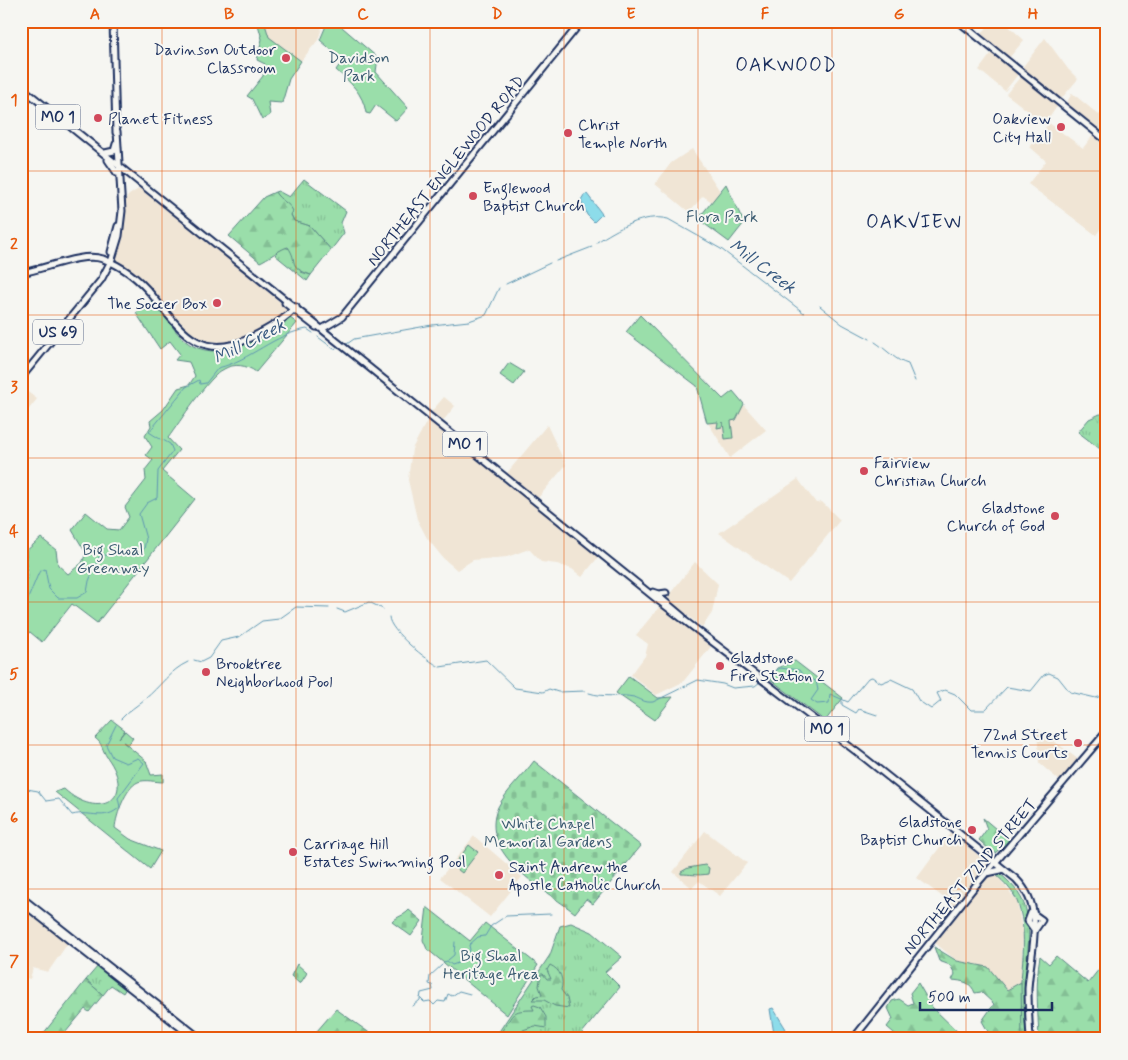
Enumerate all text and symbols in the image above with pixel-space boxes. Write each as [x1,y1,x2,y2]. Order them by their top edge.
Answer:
text: A [90,4,100,25]
text: B [224,4,234,25]
text: C [357,4,369,25]
text: D [491,4,503,25]
text: E [626,4,636,25]
text: F [761,4,770,25]
text: G [894,4,905,25]
text: H [1028,4,1039,25]
place label: Davinson Outdoor Classroom [153,40,277,79]
park label: Davidson Park [328,48,390,87]
marker: Davinson Outdoor Classroom [280,52,292,64]
district label: OAKWOOD [735,53,837,78]
street label: NORTHEAST ENGLEWOOD ROAD [363,71,530,271]
text: 1 [10,90,18,111]
road number: MO 1 [36,104,80,130]
place label: Planet Fitness [108,109,213,130]
place label: Oakview City Hall [992,109,1051,148]
marker: Planet Fitness [92,112,104,124]
place label: Christ Temple North [578,115,667,154]
marker: Oakview City Hall [1055,121,1067,133]
marker: Christ Temple North [562,127,574,139]
place label: Englewood Baptist Church [483,178,585,217]
marker: Englewood Baptist Church [467,190,479,202]
park label: Flora Park [686,207,758,228]
district label: OAKVIEW [866,210,962,235]
text: 2 [10,234,18,255]
water label: Mill Creek [724,234,801,300]
place label: The Soccer Box [107,294,207,315]
marker: The Soccer Box [211,297,223,309]
water label: Mill Creek [209,314,290,370]
road number: US 69 [33,320,83,344]
text: 3 [10,377,18,398]
road number: MO 1 [442,432,488,456]
place label: Fairview Christian Church [874,453,986,492]
marker: Fairview Christian Church [858,465,870,477]
place label: Gladstone Church of God [947,498,1045,537]
marker: Gladstone Church of God [1049,510,1061,522]
text: 4 [9,521,19,542]
park label: Big Shoal Greenway [77,540,149,579]
place label: Gladstone Fire Station 2 [730,648,825,687]
place label: Brooktree Neighborhood Pool [216,654,332,693]
marker: Gladstone Fire Station 2 [714,660,726,672]
text: 5 [9,664,19,685]
marker: Brooktree Neighborhood Pool [200,666,212,678]
road number: MO 1 [804,716,850,742]
place label: 72nd Street Tennis Courts [971,725,1068,764]
marker: 72nd Street Tennis Courts [1072,737,1084,749]
street label: NORTHEAST 72ND STREET [899,795,1042,959]
text: 6 [10,808,18,829]
place label: Gladstone Baptist Church [860,812,962,851]
park label: White Chapel Memorial Gardens [484,814,612,853]
marker: Gladstone Baptist Church [966,824,978,836]
place label: Carriage Hill Estates Swimming Pool [303,834,466,874]
marker: Carriage Hill Estates Swimming Pool [287,846,299,858]
place label: Saint Andrew the Apostle Catholic Church [509,857,661,897]
marker: Saint Andrew the Apostle Catholic Church [493,869,505,881]
park label: Big Shoal Heritage Area [443,946,539,985]
text: 7 [9,951,19,972]
scale bar [920,980,1053,1012]
text: 500 m [928,988,971,1008]

